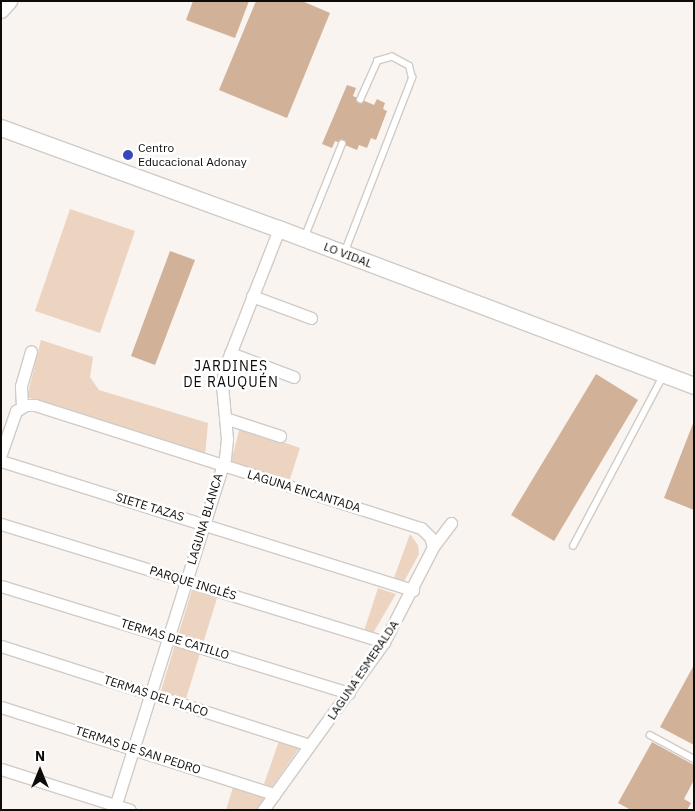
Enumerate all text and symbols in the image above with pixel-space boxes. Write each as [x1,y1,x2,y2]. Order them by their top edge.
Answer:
place label: Centro Educacional Adonay [138,141,247,169]
marker: Centro Educacional Adonay [122,149,134,161]
street label: LO VIDAL [322,239,374,271]
district label: JARDINES DE RAUQUÉN [182,358,280,391]
street label: LAGUNA ENCANTADA [246,467,362,515]
street label: LAGUNA BLANCA [184,472,226,566]
street label: SIETE TAZAS [114,490,186,524]
street label: PARQUE INGLÉS [148,563,238,603]
street label: TERMAS DE CATILLO [119,616,231,662]
street label: LAGUNA ESMERALDA [324,618,402,722]
street label: TERMAS DEL FLACO [102,672,210,720]
street label: TERMAS DE SAN PEDRO [73,723,203,777]
north arrow [15,746,65,796]
text: N [35,747,45,765]

